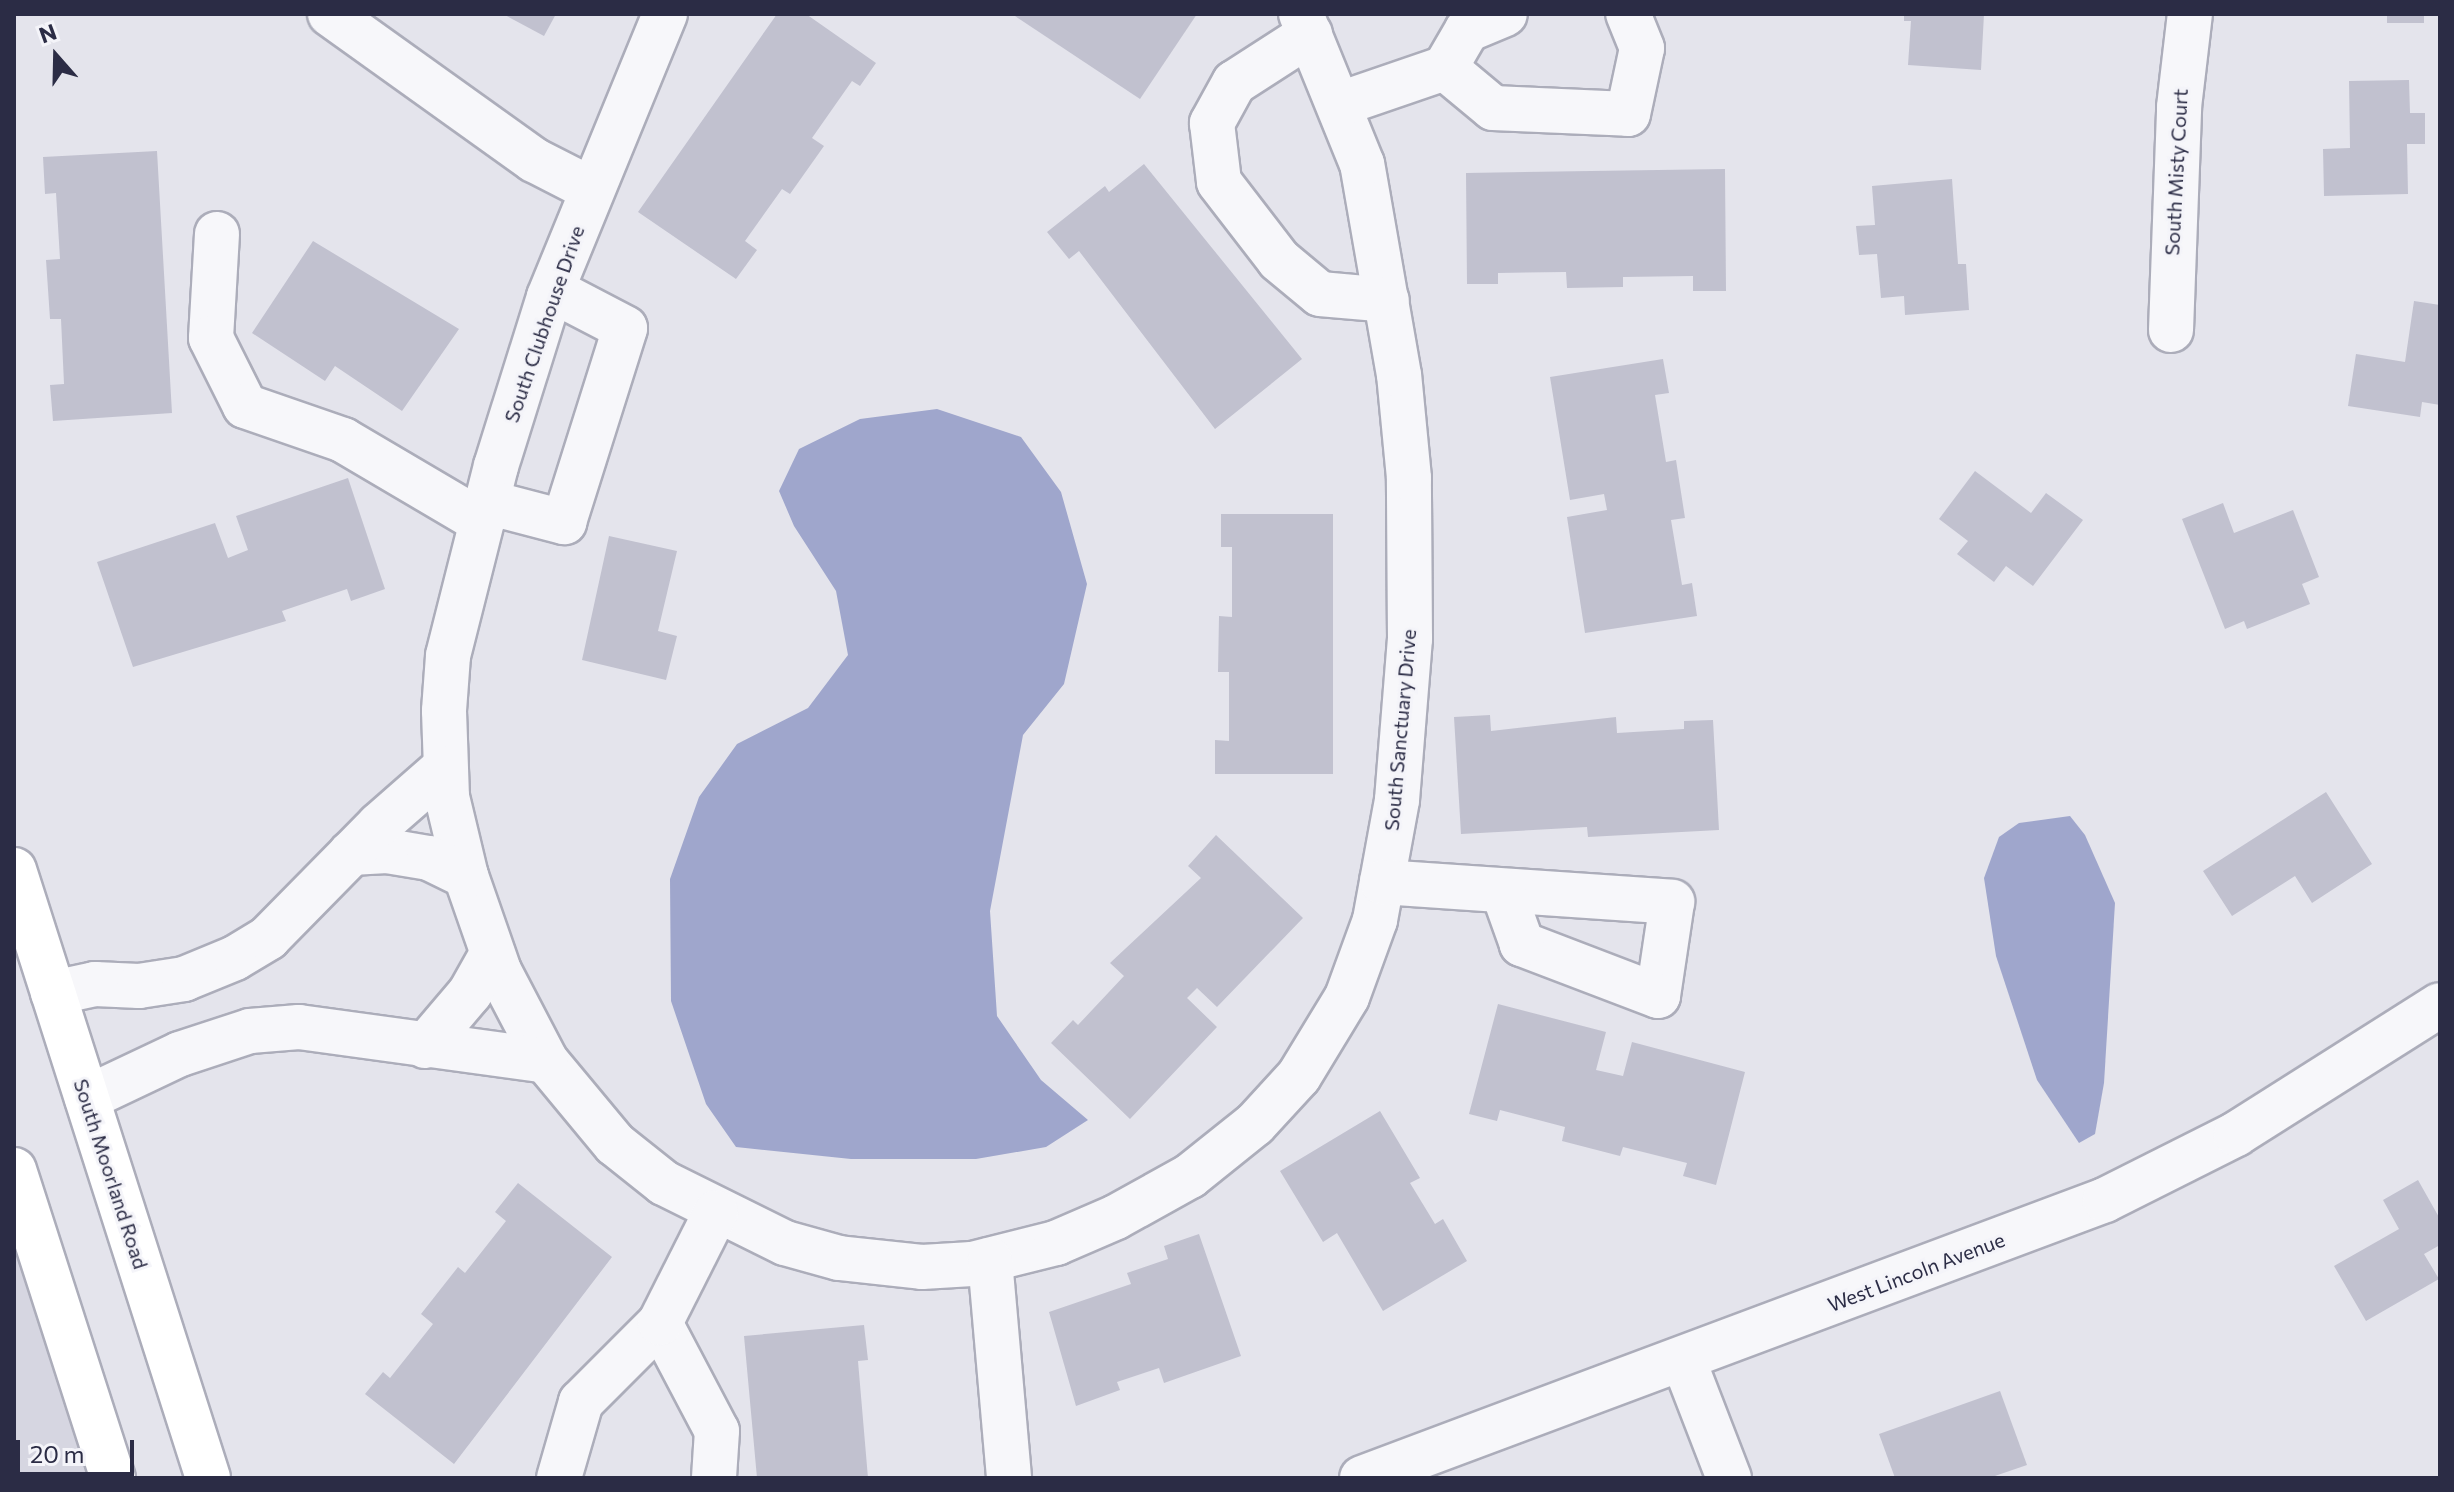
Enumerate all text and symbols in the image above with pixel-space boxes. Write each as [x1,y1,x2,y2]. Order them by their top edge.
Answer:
north arrow [16,16,96,96]
text: N [35,17,60,48]
street label: South Misty Court [2160,88,2192,256]
street label: South Clubhouse Drive [499,222,589,426]
street label: South Sanctuary Drive [1379,628,1421,832]
street label: South Moorland Road [69,1076,153,1272]
street label: West Lincoln Avenue [1824,1227,2008,1317]
scale bar [20,1424,138,1474]
text: 20 m [30,1439,84,1468]

